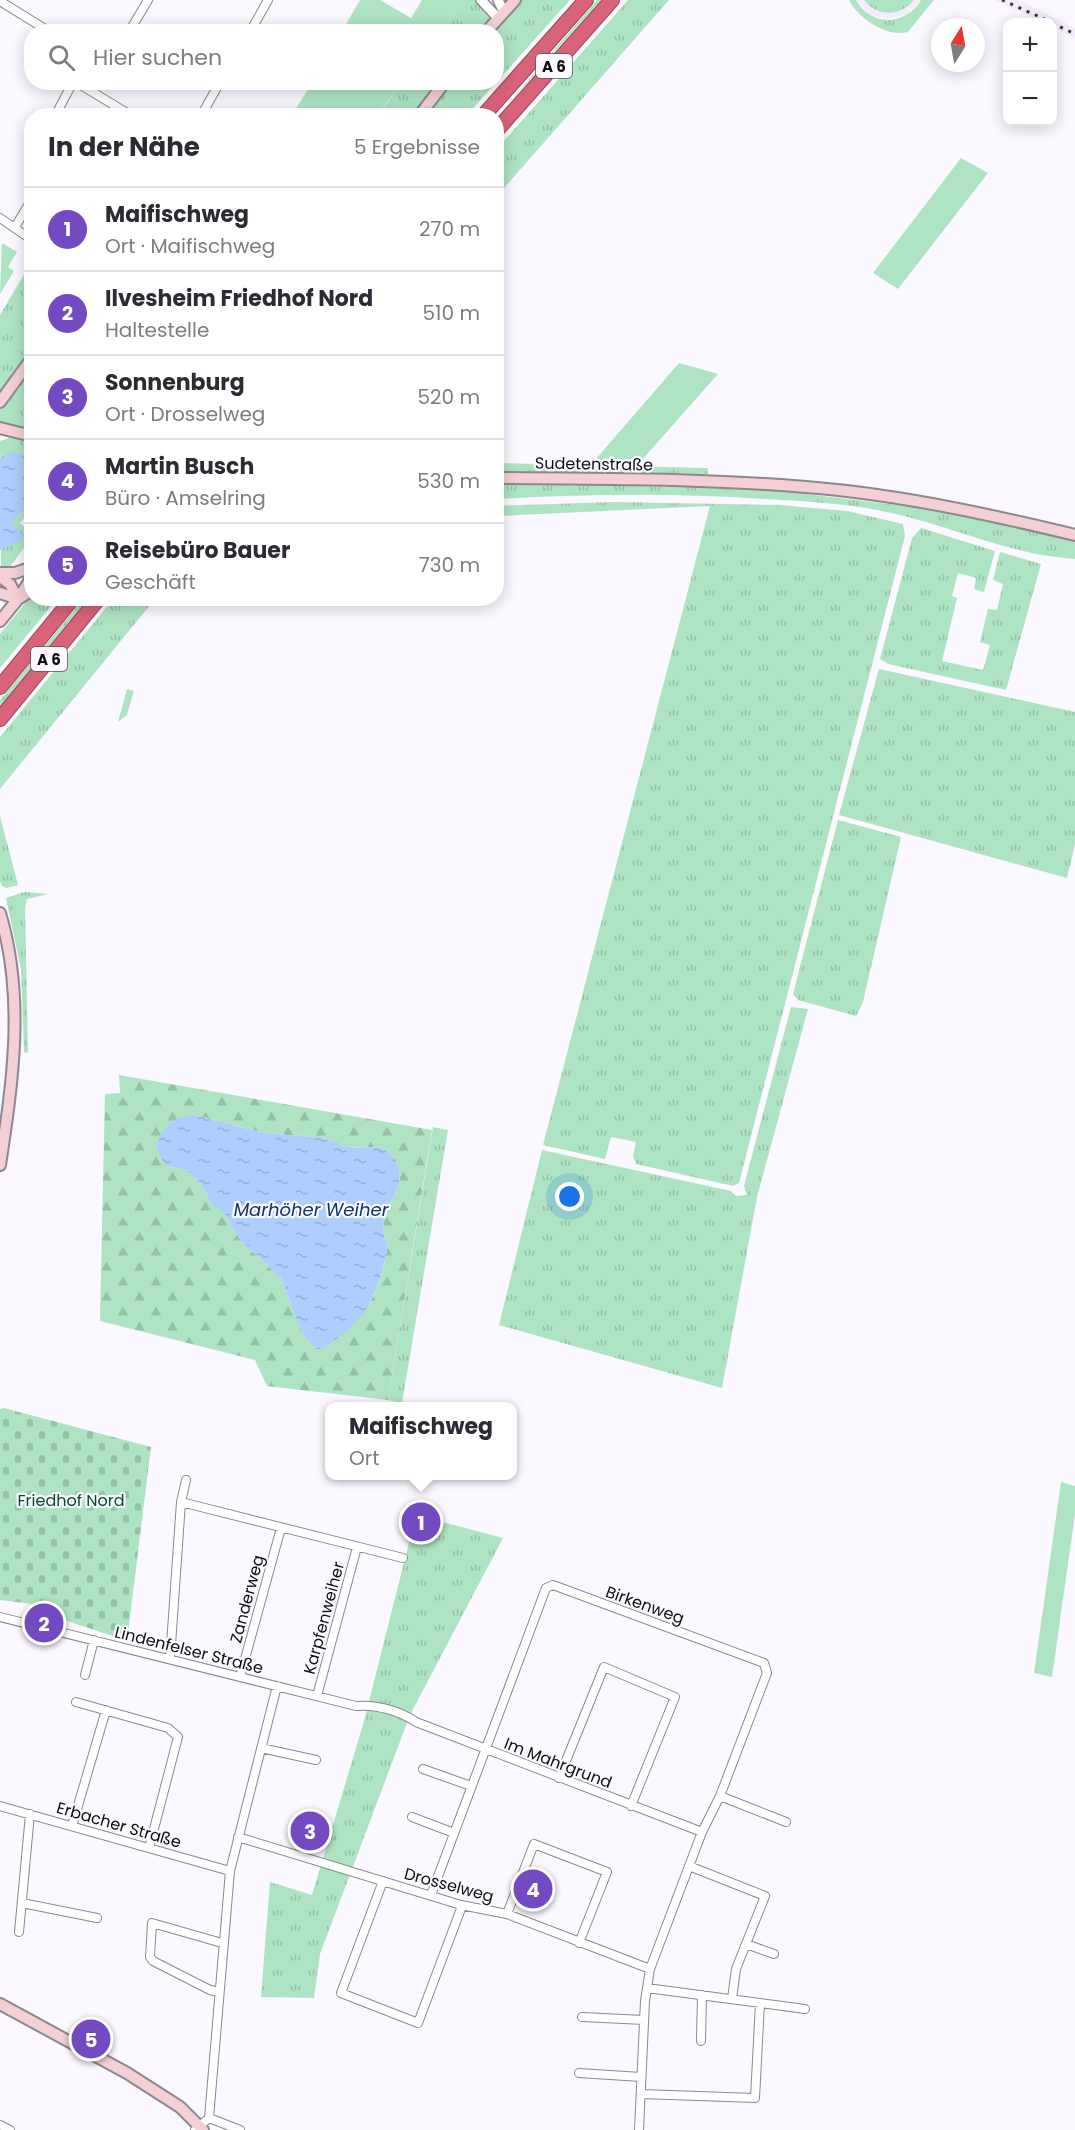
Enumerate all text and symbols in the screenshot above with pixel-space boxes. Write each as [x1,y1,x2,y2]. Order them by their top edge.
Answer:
north arrow [931,18,985,72]
map controls [1003,18,1057,126]
button: + [1003,18,1057,72]
search box [24,24,504,90]
icon: search [45,41,78,74]
text: Hier suchen [93,42,222,73]
road number: A 6 [536,54,572,78]
button: − [1003,72,1057,126]
text: In der Nähe [48,129,200,165]
text: 5 Ergebnisse [354,133,480,161]
text: Maifischweg [105,199,249,230]
text: 1 [64,215,71,243]
text: 270 m [419,215,480,243]
text: Ort · Maifischweg [105,232,275,260]
text: Ilvesheim Friedhof Nord [105,283,373,314]
text: 2 [62,299,73,327]
text: 510 m [423,299,480,327]
text: Haltestelle [105,316,209,344]
text: Sonnenburg [105,367,245,398]
text: 3 [61,383,74,411]
text: 520 m [417,383,480,411]
text: Ort · Drosselweg [105,400,265,428]
text: Martin Busch [105,451,254,482]
street label: Sudetenstraße [535,451,653,477]
text: 4 [61,467,74,495]
text: 530 m [417,467,480,495]
text: Büro · Amselring [105,484,266,512]
text: Reisebüro Bauer [105,535,290,566]
text: 5 [61,551,74,579]
text: 730 m [419,551,480,579]
text: Geschäft [105,568,196,596]
road number: A 6 [31,647,67,671]
your location [555,1182,584,1211]
water label: Marhöher Weiher [234,1197,390,1222]
popup [325,1402,517,1480]
text: Maifischweg [349,1411,493,1442]
text: Ort [349,1444,379,1472]
park label: Friedhof Nord [18,1489,125,1512]
pin: 1 [402,1500,440,1544]
street label: Zanderweg [224,1552,270,1646]
street label: Karpfenweiher [298,1559,350,1677]
street label: Birkenweg [603,1580,687,1630]
pin: 2 [24,1600,63,1646]
street label: Lindenfelser Straße [112,1620,266,1680]
street label: Im Mahrgrund [501,1732,615,1794]
street label: Erbacher Straße [54,1796,184,1854]
pin: 3 [290,1808,330,1854]
street label: Drosselweg [402,1862,496,1908]
pin: 4 [514,1866,552,1912]
pin: 5 [72,2016,110,2062]

